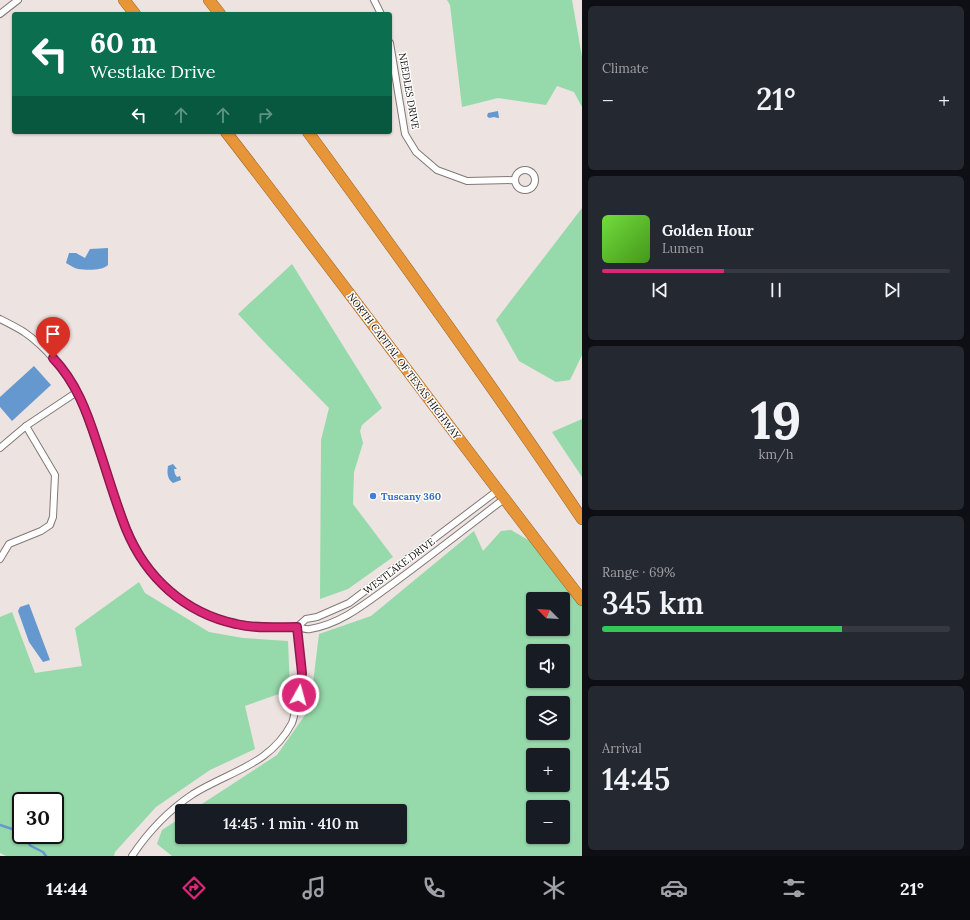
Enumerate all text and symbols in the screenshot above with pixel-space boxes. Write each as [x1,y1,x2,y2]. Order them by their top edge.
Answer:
text: 60 m [90,25,157,61]
icon: left [24,28,76,80]
street label: NEEDLES DRIVE [396,52,422,130]
text: Westlake Drive [90,60,216,83]
text: Climate [602,60,649,77]
text: 21° [756,80,796,118]
text: − [602,86,614,114]
text: + [938,86,950,114]
icon: left [128,104,150,126]
icon: ahead [170,104,192,126]
icon: ahead [212,104,234,126]
icon: right [254,104,276,126]
text: Golden Hour [662,221,754,240]
text: Lumen [662,240,704,257]
icon: previous [649,279,671,301]
icon: pause [765,279,787,301]
icon: next [881,279,903,301]
street label: NORTH CAPITAL OF TEXAS HIGHWAY [345,290,464,442]
pin [36,317,70,358]
icon: arrive [42,323,64,345]
text: 19 [750,387,802,453]
text: km/h [758,446,794,463]
place label: Tuscany 360 [381,490,441,503]
marker: Tuscany 360 [368,491,378,501]
street label: WESTLAKE DRIVE [361,535,437,597]
text: Range · 69% [602,564,675,581]
text: 345 km [602,584,704,622]
north arrow [526,592,570,636]
map controls [526,592,570,844]
button: sound [526,644,570,688]
position arrow [278,674,320,716]
button: layers [526,696,570,740]
text: Arrival [602,740,642,757]
button: + [526,748,570,792]
text: 14:45 [602,760,670,798]
speed limit sign: 30 [12,792,64,844]
button: − [526,800,570,844]
text: 14:45 · 1 min · 410 m [223,814,359,833]
icon: directions [180,874,208,902]
icon: music [300,874,328,902]
icon: phone [420,874,448,902]
icon: climate [540,874,568,902]
icon: car [660,874,688,902]
icon: filters [780,874,808,902]
text: 14:44 [46,877,88,900]
text: 21° [900,877,924,900]

